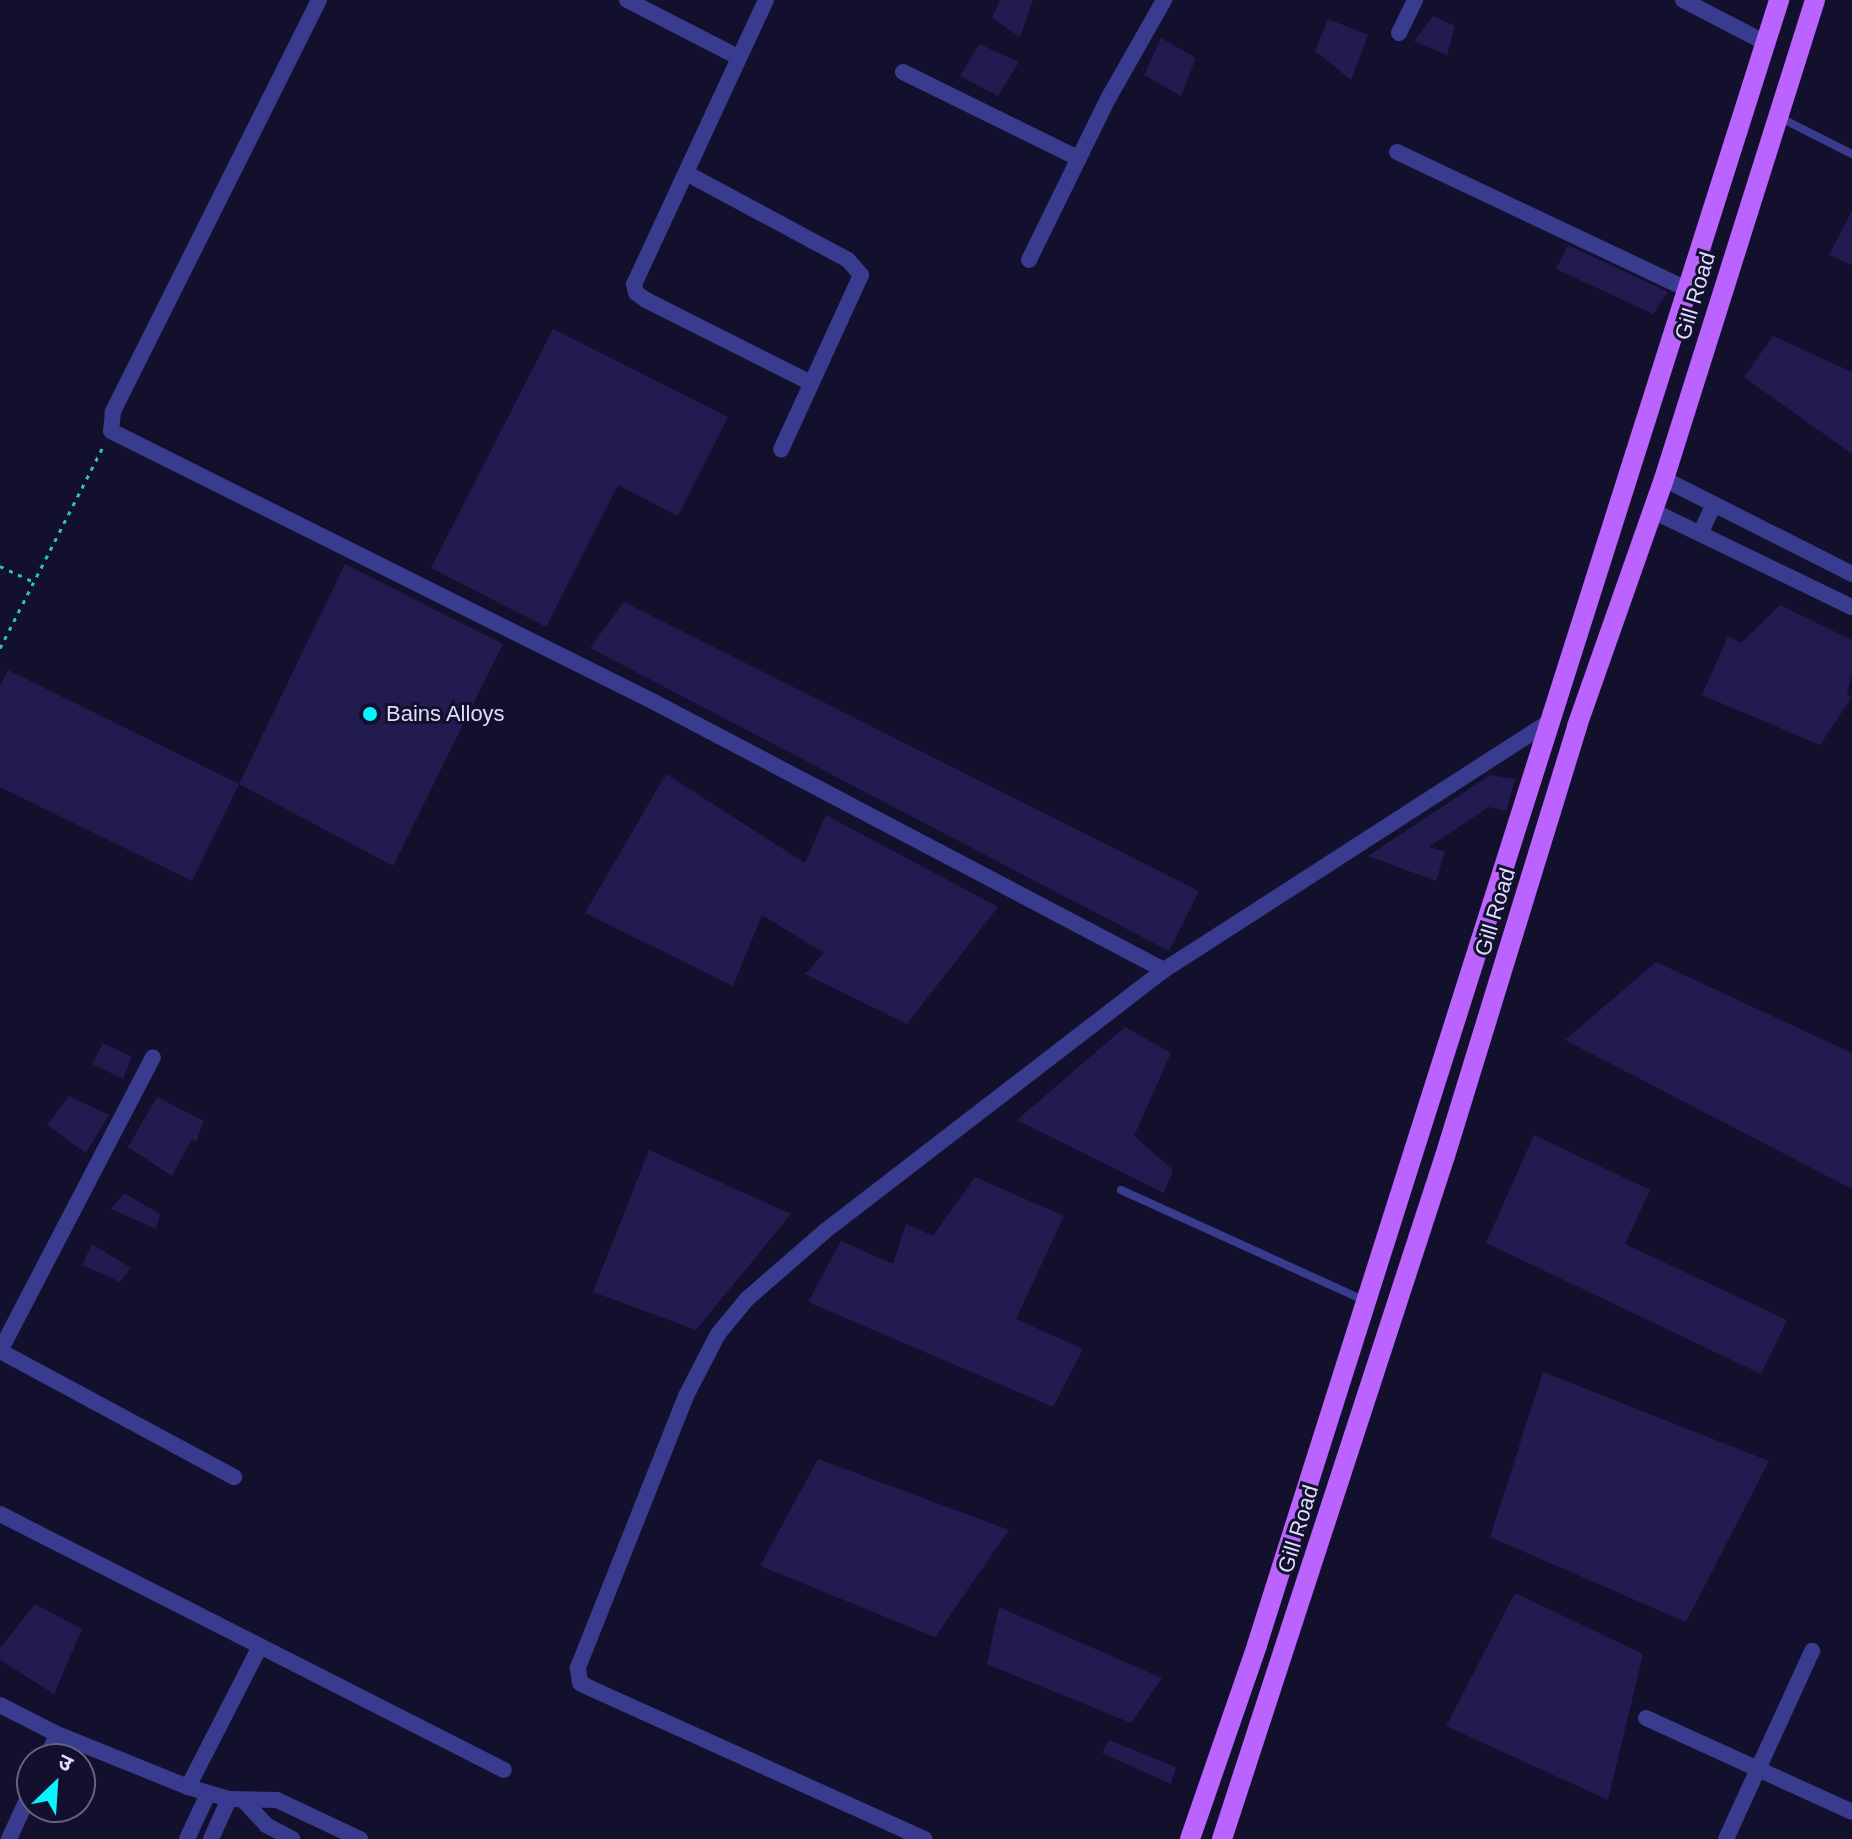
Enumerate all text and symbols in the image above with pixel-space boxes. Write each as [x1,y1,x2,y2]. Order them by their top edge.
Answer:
street label: Gill Road [1669,249,1721,343]
place label: Bains Alloys [386,701,506,727]
marker: Bains Alloys [361,705,379,723]
street label: Gill Road [1469,865,1521,959]
street label: Gill Road [1272,1482,1324,1576]
north arrow [16,1743,96,1823]
text: उ [54,1749,77,1777]

